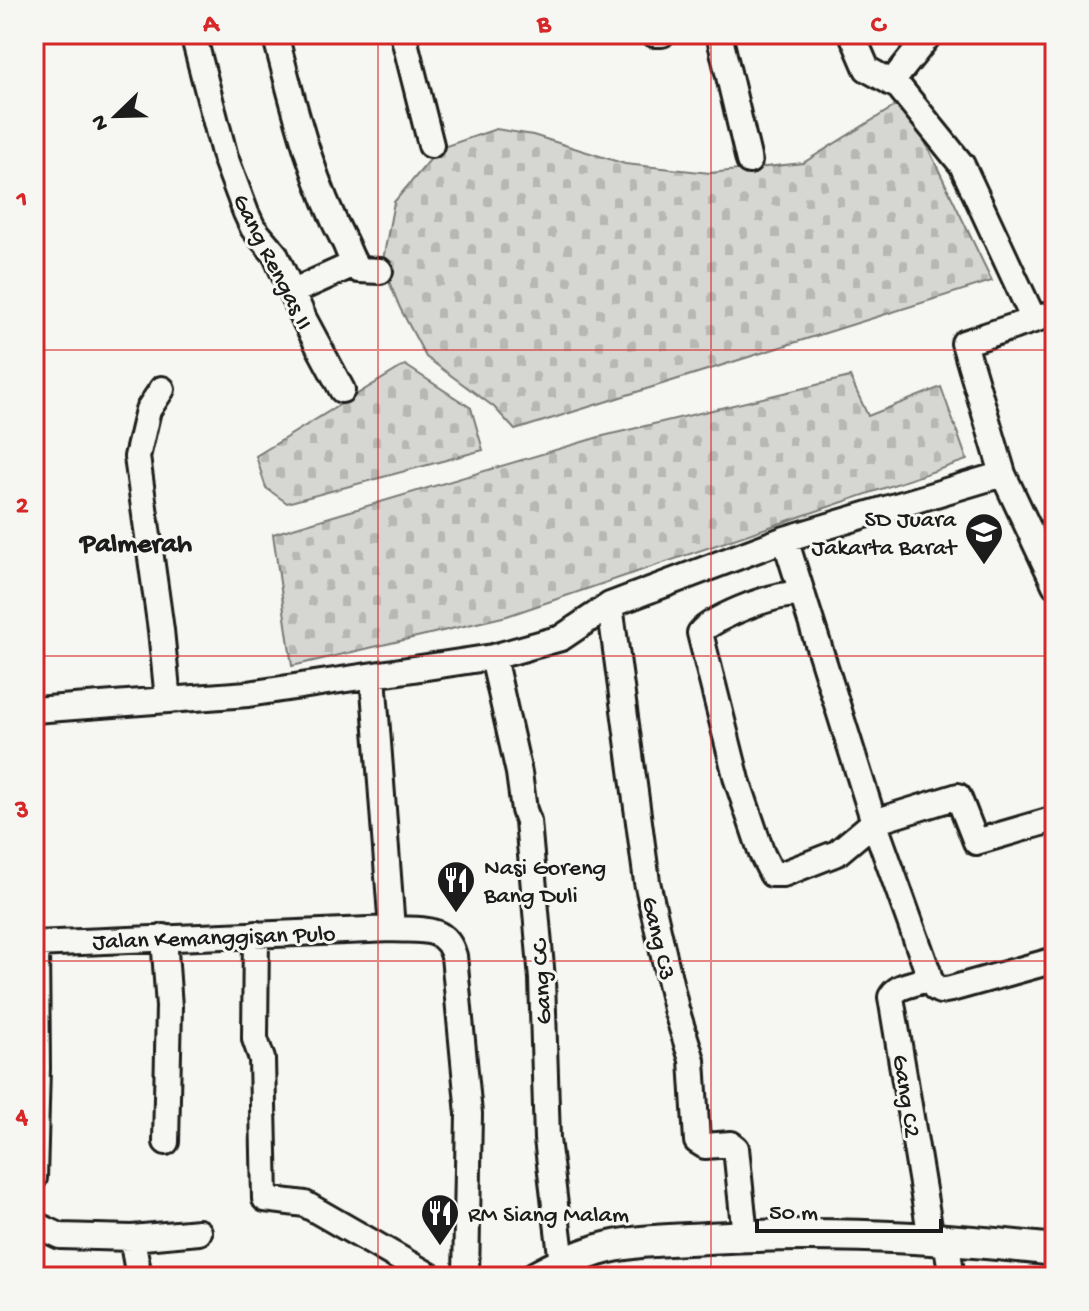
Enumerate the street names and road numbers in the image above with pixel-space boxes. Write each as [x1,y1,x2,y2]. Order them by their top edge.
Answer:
street label: Gang Rengas II [224,190,318,335]
street label: Gang C3 [633,894,680,983]
street label: Jalan Kemanggisan Pulo [92,921,336,958]
street label: Gang CC [527,937,560,1025]
street label: Gang C2 [884,1053,925,1141]

